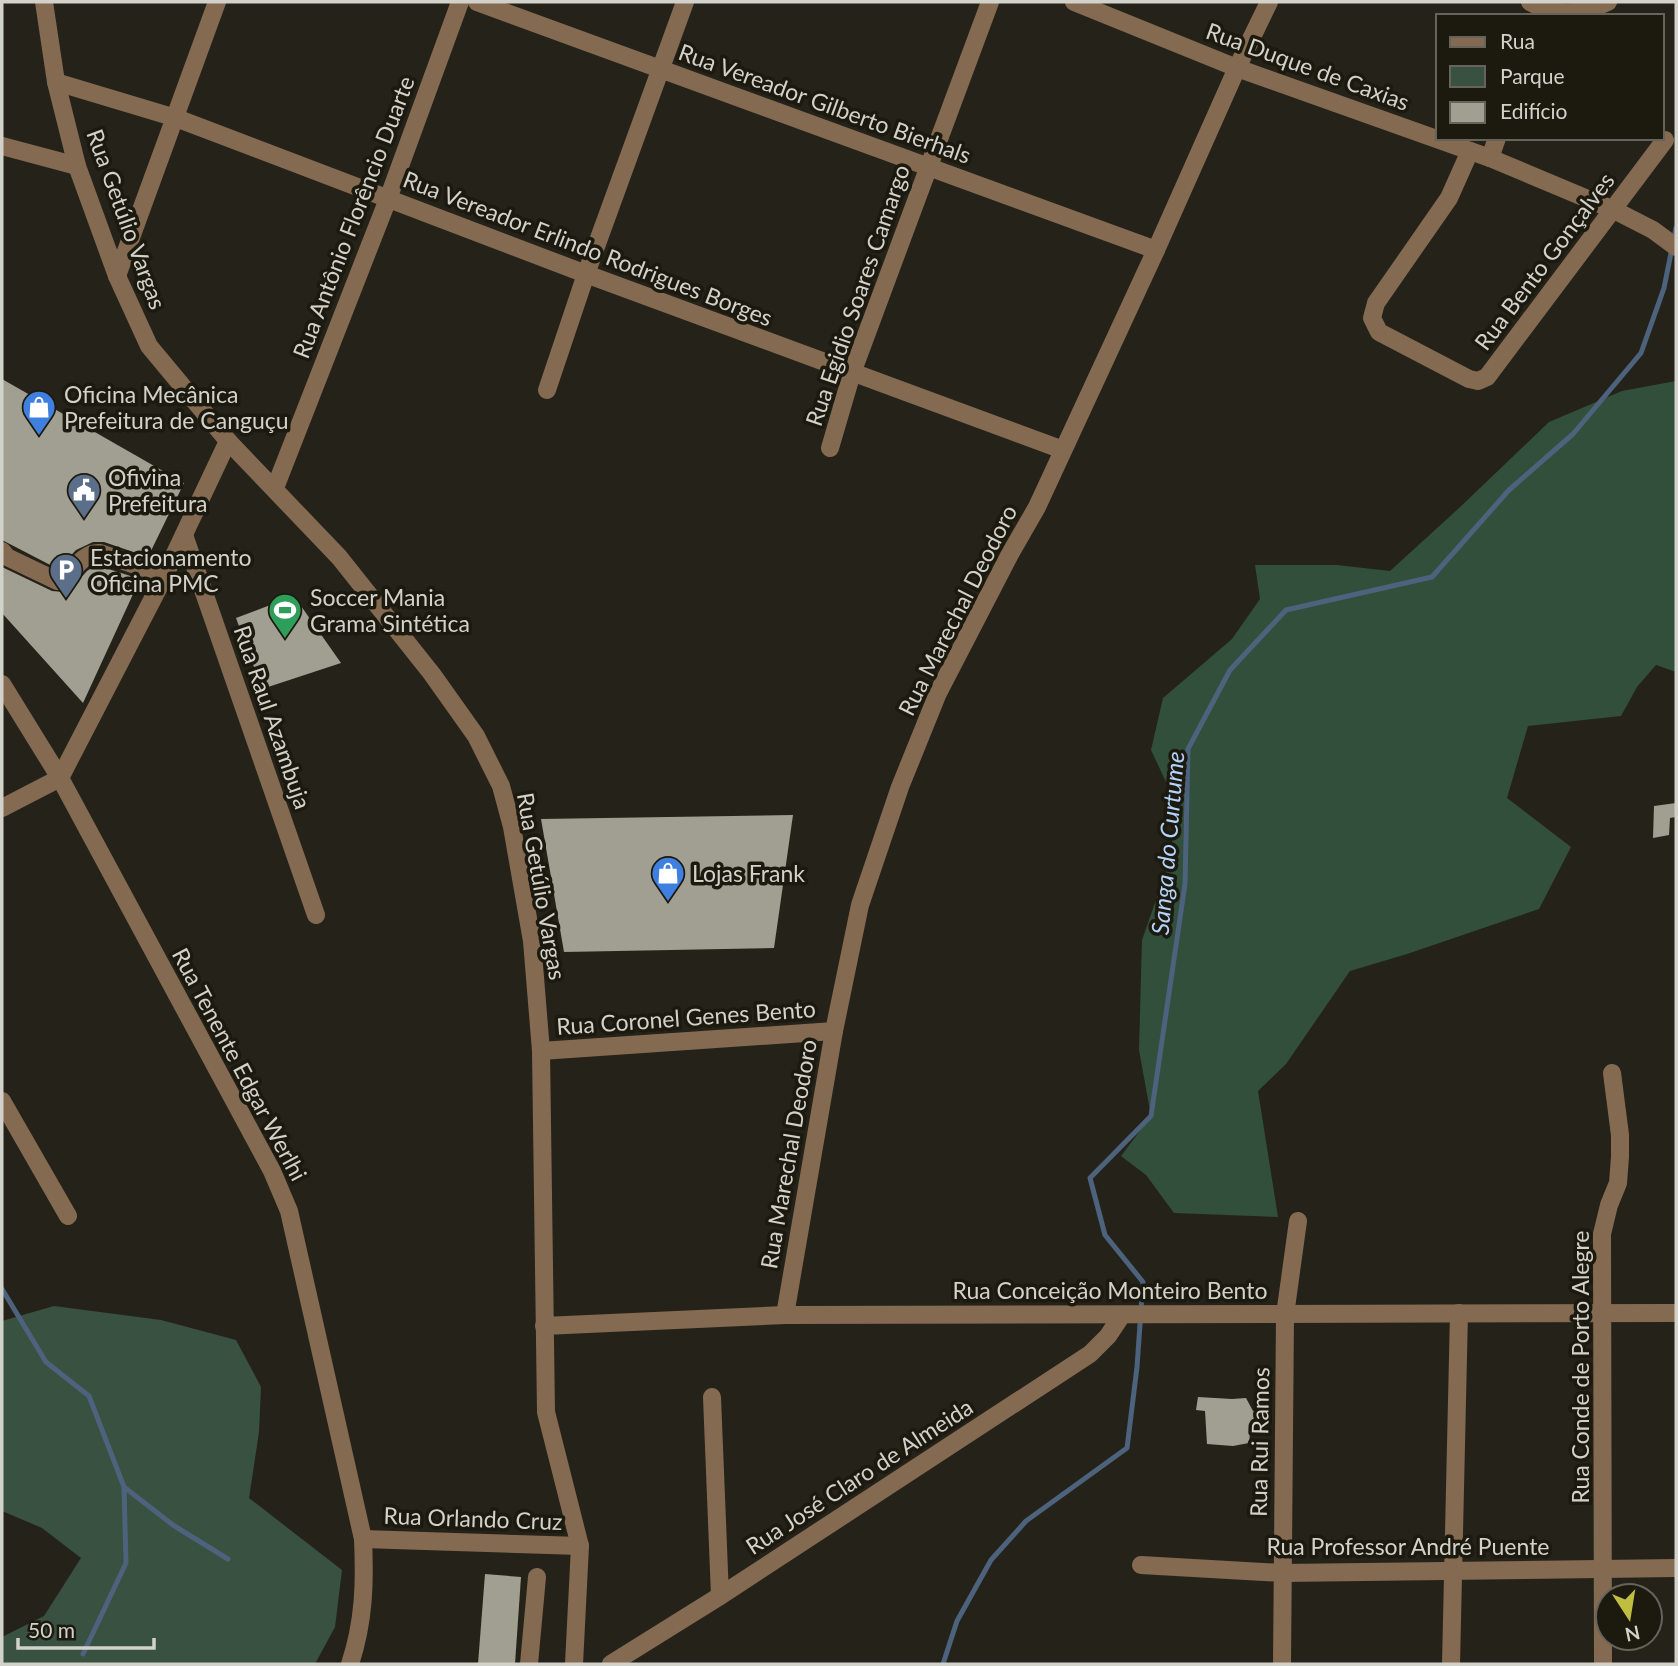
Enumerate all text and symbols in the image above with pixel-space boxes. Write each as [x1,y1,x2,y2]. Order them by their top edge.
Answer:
legend [1436,14,1664,140]
street label: Rua Duque de Caxias [1203,16,1413,116]
text: Rua [1500,28,1535,53]
street label: Rua Vereador Gilberto Bierhals [675,37,975,169]
text: Parque [1500,63,1565,88]
street label: Rua Antônio Florêncio Duarte [286,72,420,362]
text: Edifício [1500,98,1568,123]
street label: Rua Getúlio Vargas [81,125,173,313]
street label: Rua Egidio Soares Camargo [799,161,915,429]
street label: Rua Vereador Erlindo Rodrigues Borges [399,164,777,332]
street label: Rua Bento Gonçalves [1468,167,1620,355]
place label: Oficina Mecânica Prefeitura de Canguçu [64,380,289,434]
shop icon: Oficina Mecânica Prefeitura de Canguçu [20,388,58,437]
place label: Ofivina Prefeitura [108,463,208,517]
public building icon: Ofivina Prefeitura [65,471,103,520]
street label: Rua Marechal Deodoro [892,500,1022,720]
place label: Estacionamento Oficina PMC [90,543,252,597]
parking icon: Estacionamento Oficina PMC [47,551,85,600]
place label: Soccer Mania Grama Sintética [310,583,470,637]
sports icon: Soccer Mania Grama Sintética [266,591,304,640]
street label: Rua Raul Azambuja [228,622,318,812]
water label: Sanga do Curtume [1145,750,1189,936]
street label: Rua Getúlio Vargas [512,790,572,982]
shop icon: Lojas Frank [649,854,687,903]
place label: Lojas Frank [692,859,805,887]
street label: Rua Tenente Edgar Werlhi [167,943,313,1185]
street label: Rua Coronel Genes Bento [555,994,817,1040]
street label: Rua Marechal Deodoro [754,1037,822,1271]
street label: Rua Conde de Porto Alegre [1566,1231,1594,1503]
street label: Rua Conceição Monteiro Bento [952,1276,1268,1304]
street label: Rua Rui Ramos [1244,1367,1274,1517]
street label: Rua José Claro de Almeida [740,1392,978,1560]
street label: Rua Orlando Cruz [383,1501,563,1535]
street label: Rua Professor André Puente [1266,1532,1550,1560]
north arrow [1594,1582,1664,1652]
scale bar [18,1606,154,1650]
text: 50 m [28,1617,75,1642]
text: N [1623,1621,1642,1647]

